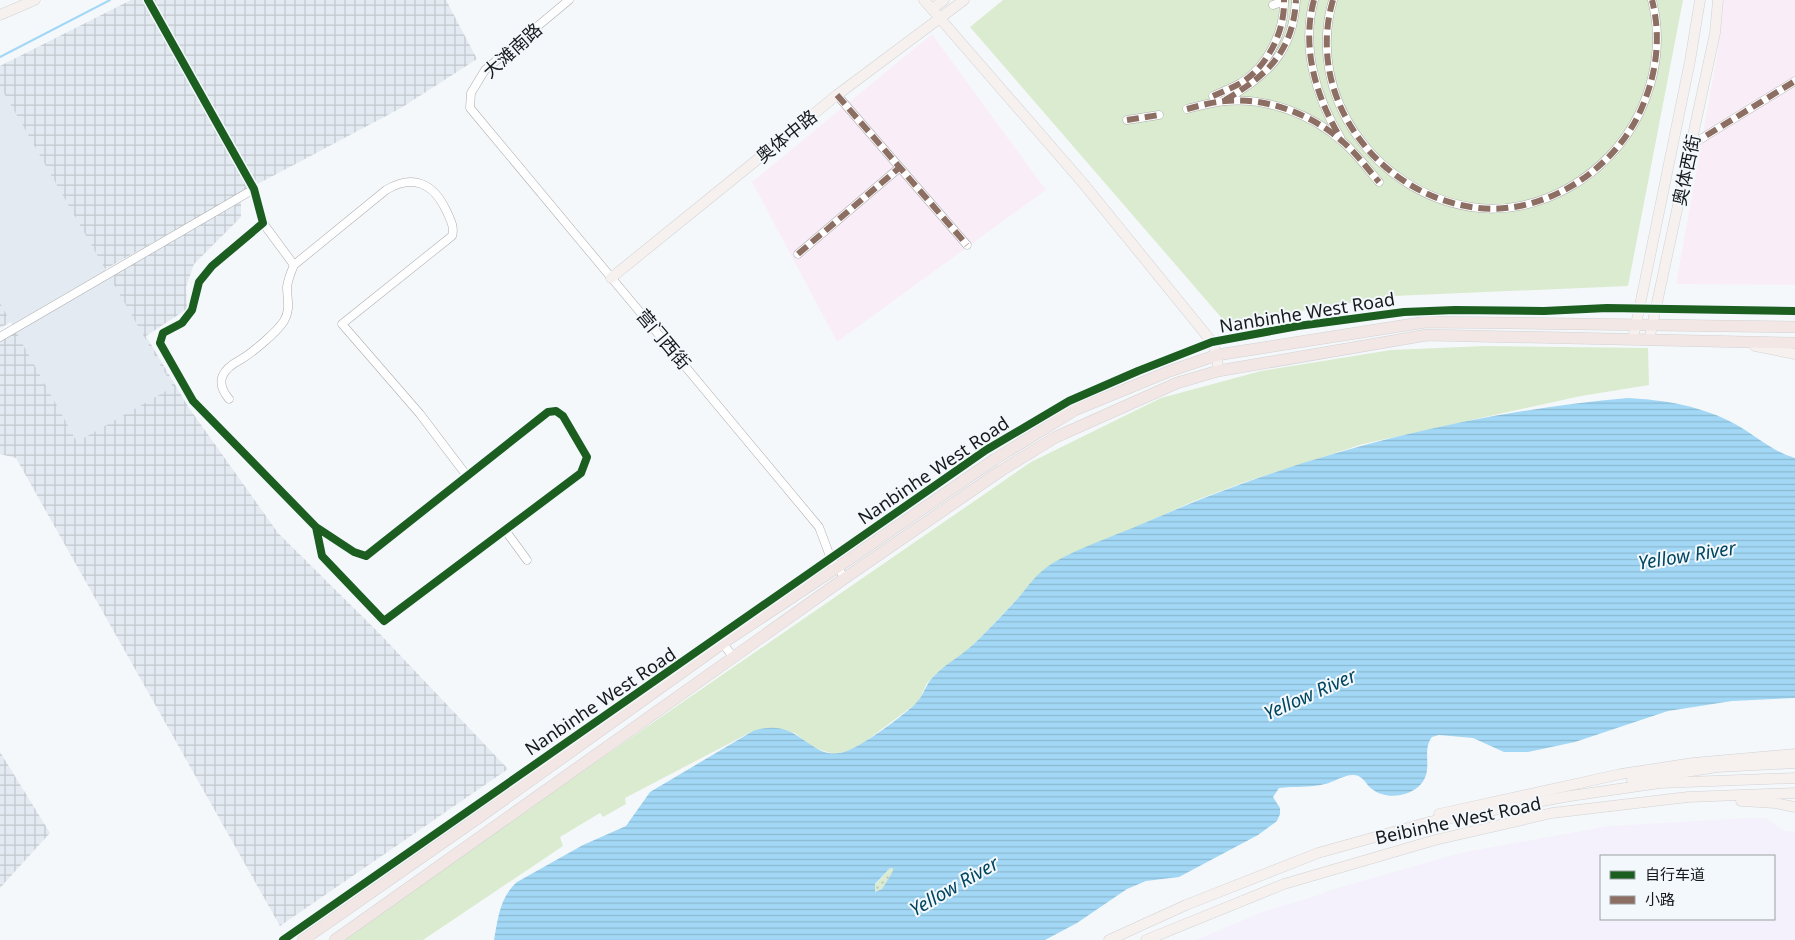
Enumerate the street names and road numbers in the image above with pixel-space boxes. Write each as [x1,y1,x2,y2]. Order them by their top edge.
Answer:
street label: 大滩南路 [477,17,547,83]
street label: 奥体中路 [750,104,822,168]
street label: 奥体西街 [1667,132,1705,208]
street label: Nanbinhe West Road [1218,286,1396,338]
street label: 营门西街 [632,304,696,374]
street label: Nanbinhe West Road [853,410,1013,530]
street label: Nanbinhe West Road [520,641,680,761]
street label: Beibinhe West Road [1373,791,1543,849]

